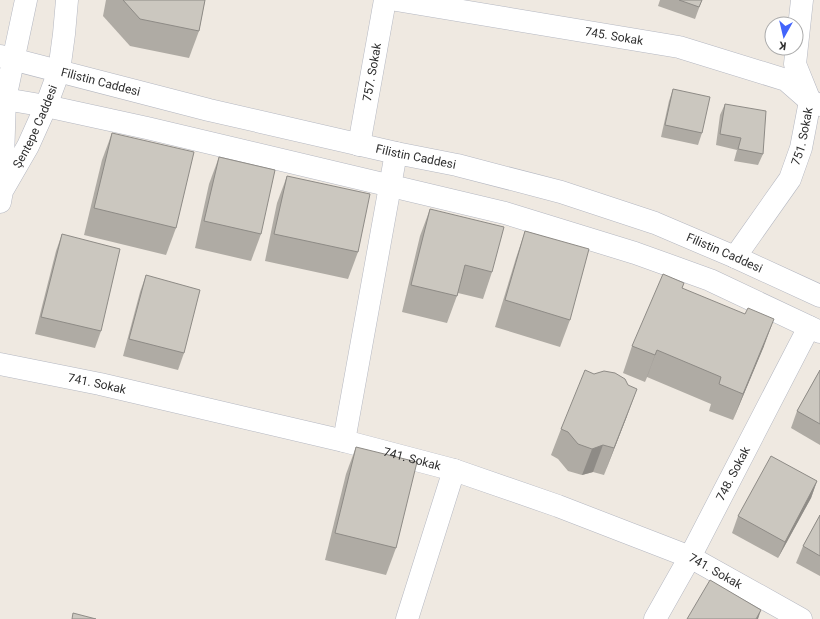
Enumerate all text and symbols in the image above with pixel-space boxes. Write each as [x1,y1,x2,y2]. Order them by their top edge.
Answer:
north arrow [764,16,804,56]
street label: 745. Sokak [584,24,645,48]
text: K [777,38,787,52]
street label: 757. Sokak [360,41,384,102]
street label: Filistin Caddesi [59,65,142,99]
street label: Şentepe Caddesi [10,83,60,170]
street label: 751. Sokak [788,105,816,167]
street label: Filistin Caddesi [374,142,457,172]
street label: Filistin Caddesi [684,230,765,276]
street label: 741. Sokak [67,371,128,397]
street label: 748. Sokak [713,443,753,503]
street label: 741. Sokak [382,445,443,473]
street label: 741. Sokak [686,551,745,592]

